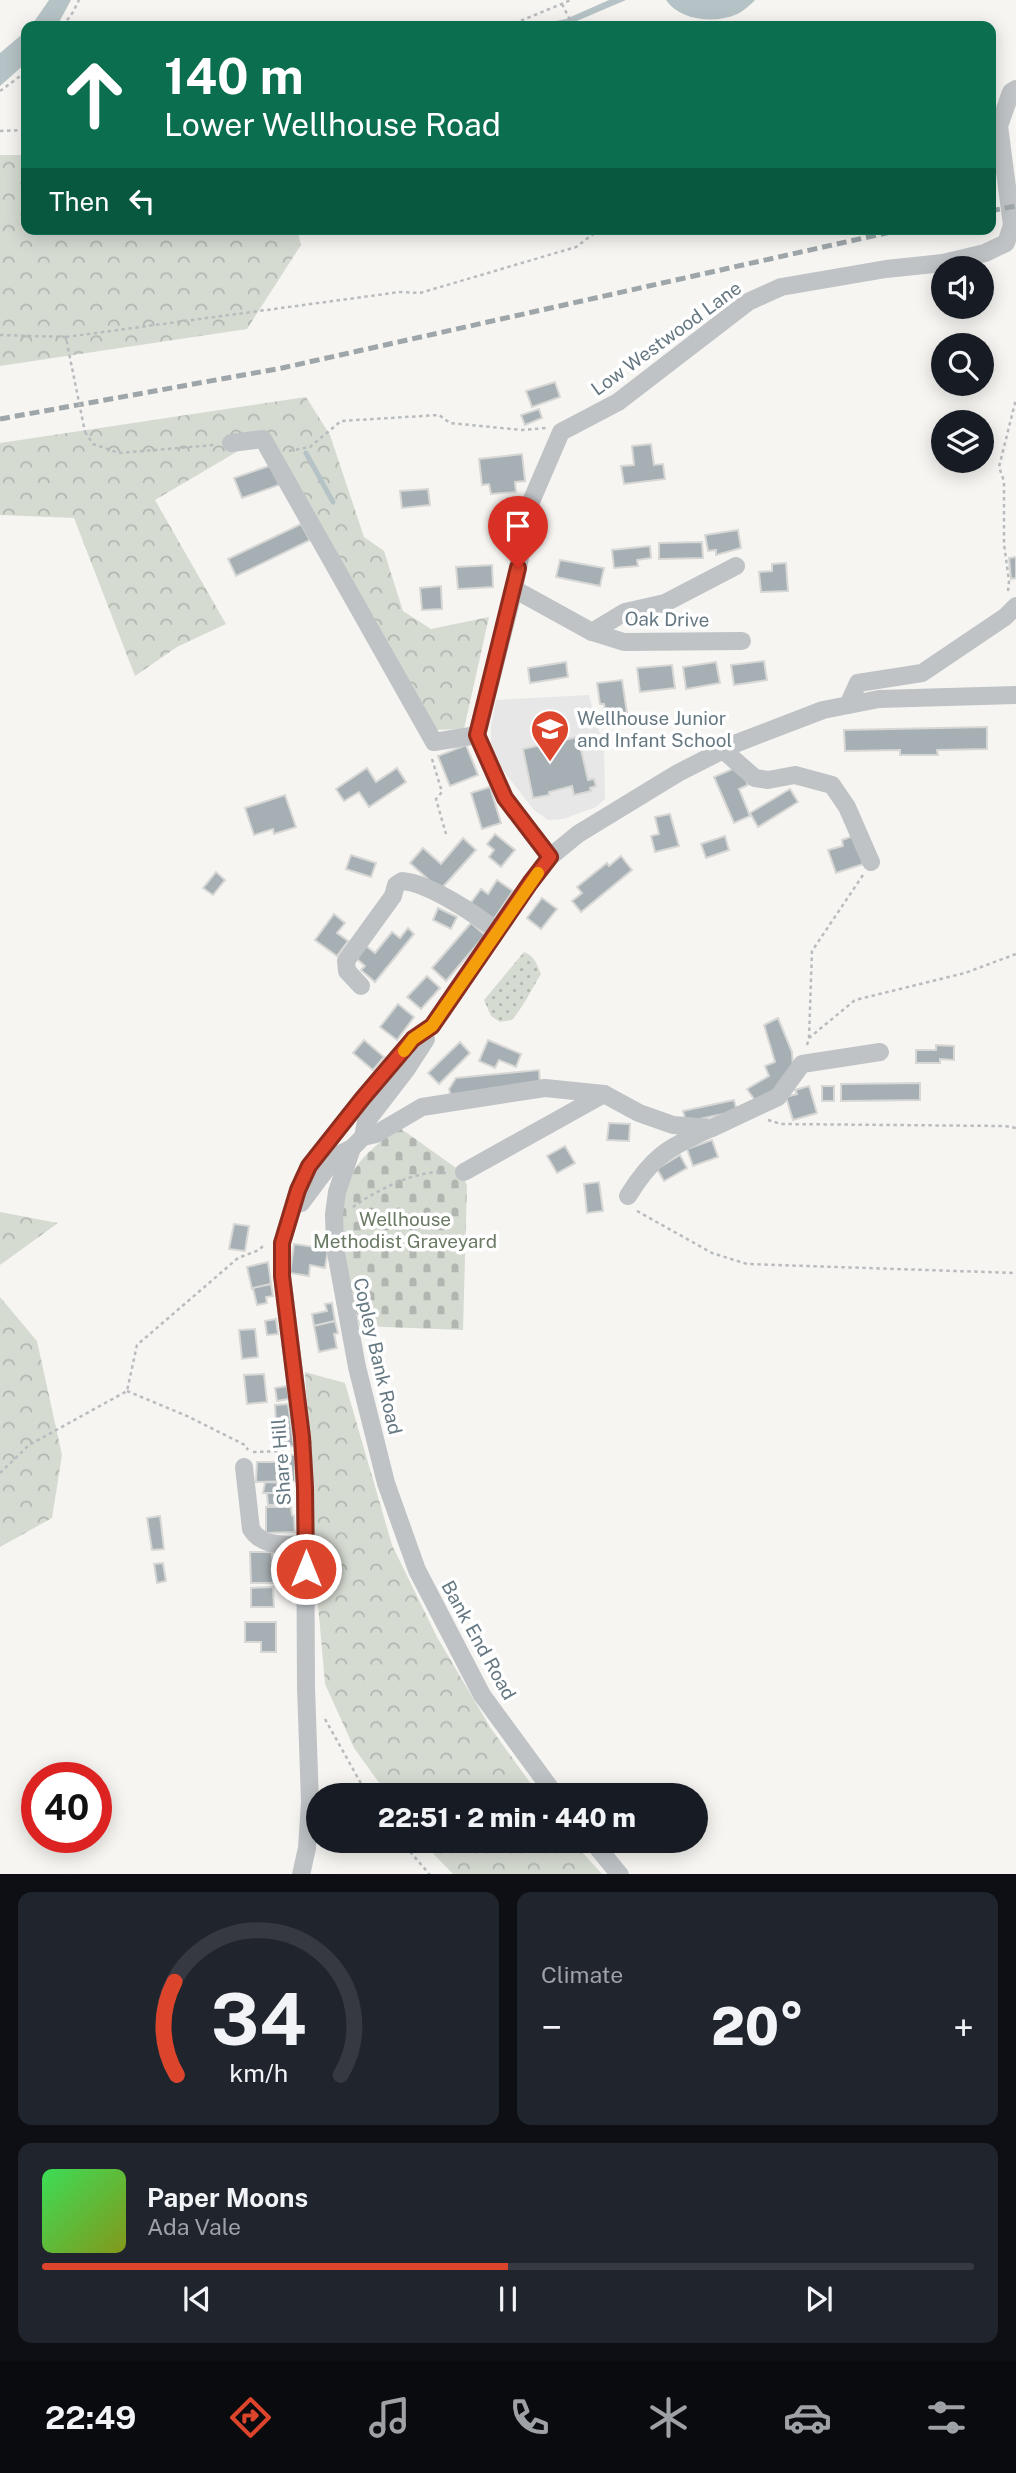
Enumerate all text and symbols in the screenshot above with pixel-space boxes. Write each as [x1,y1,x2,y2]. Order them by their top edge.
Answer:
text: 140 m [164,47,304,105]
icon: ahead [49,49,140,140]
text: Lower Wellhouse Road [164,106,501,143]
icon: left [123,182,161,220]
text: Then [49,186,109,217]
map controls [931,256,994,473]
button: sound [931,256,994,319]
street label: Low Westwood Lane [587,276,745,400]
button: search [931,333,994,396]
button: layers [931,410,994,473]
pin [488,496,548,568]
icon: arrive [499,507,537,545]
street label: Oak Drive [624,607,710,631]
place label: Wellhouse Junior and Infant School [577,707,732,751]
school or university icon: Wellhouse Junior and Infant School [529,708,571,763]
park label: Wellhouse Methodist Graveyard [313,1208,497,1252]
street label: Copley Bank Road [349,1275,407,1437]
street label: Share Hill [267,1418,295,1506]
position arrow [269,1532,343,1606]
street label: Bank End Road [437,1577,521,1703]
speed limit sign: 40 [21,1762,112,1853]
text: 22:51 · 2 min · 440 m [378,1802,636,1833]
text: Climate [541,1961,623,1988]
text: 34 [211,1976,306,2061]
text: 20° [711,1996,804,2057]
text: − [541,2005,562,2050]
text: + [953,2005,974,2050]
text: km/h [229,2057,288,2087]
text: Paper Moons [147,2182,308,2213]
text: Ada Vale [147,2213,241,2240]
icon: previous [178,2280,216,2318]
icon: pause [489,2280,527,2318]
icon: next [800,2280,838,2318]
icon: directions [226,2393,275,2442]
icon: music [365,2393,414,2442]
icon: phone [505,2393,554,2442]
icon: climate [644,2393,693,2442]
icon: car [783,2393,832,2442]
icon: filters [922,2393,971,2442]
text: 22:49 [45,2399,136,2436]

